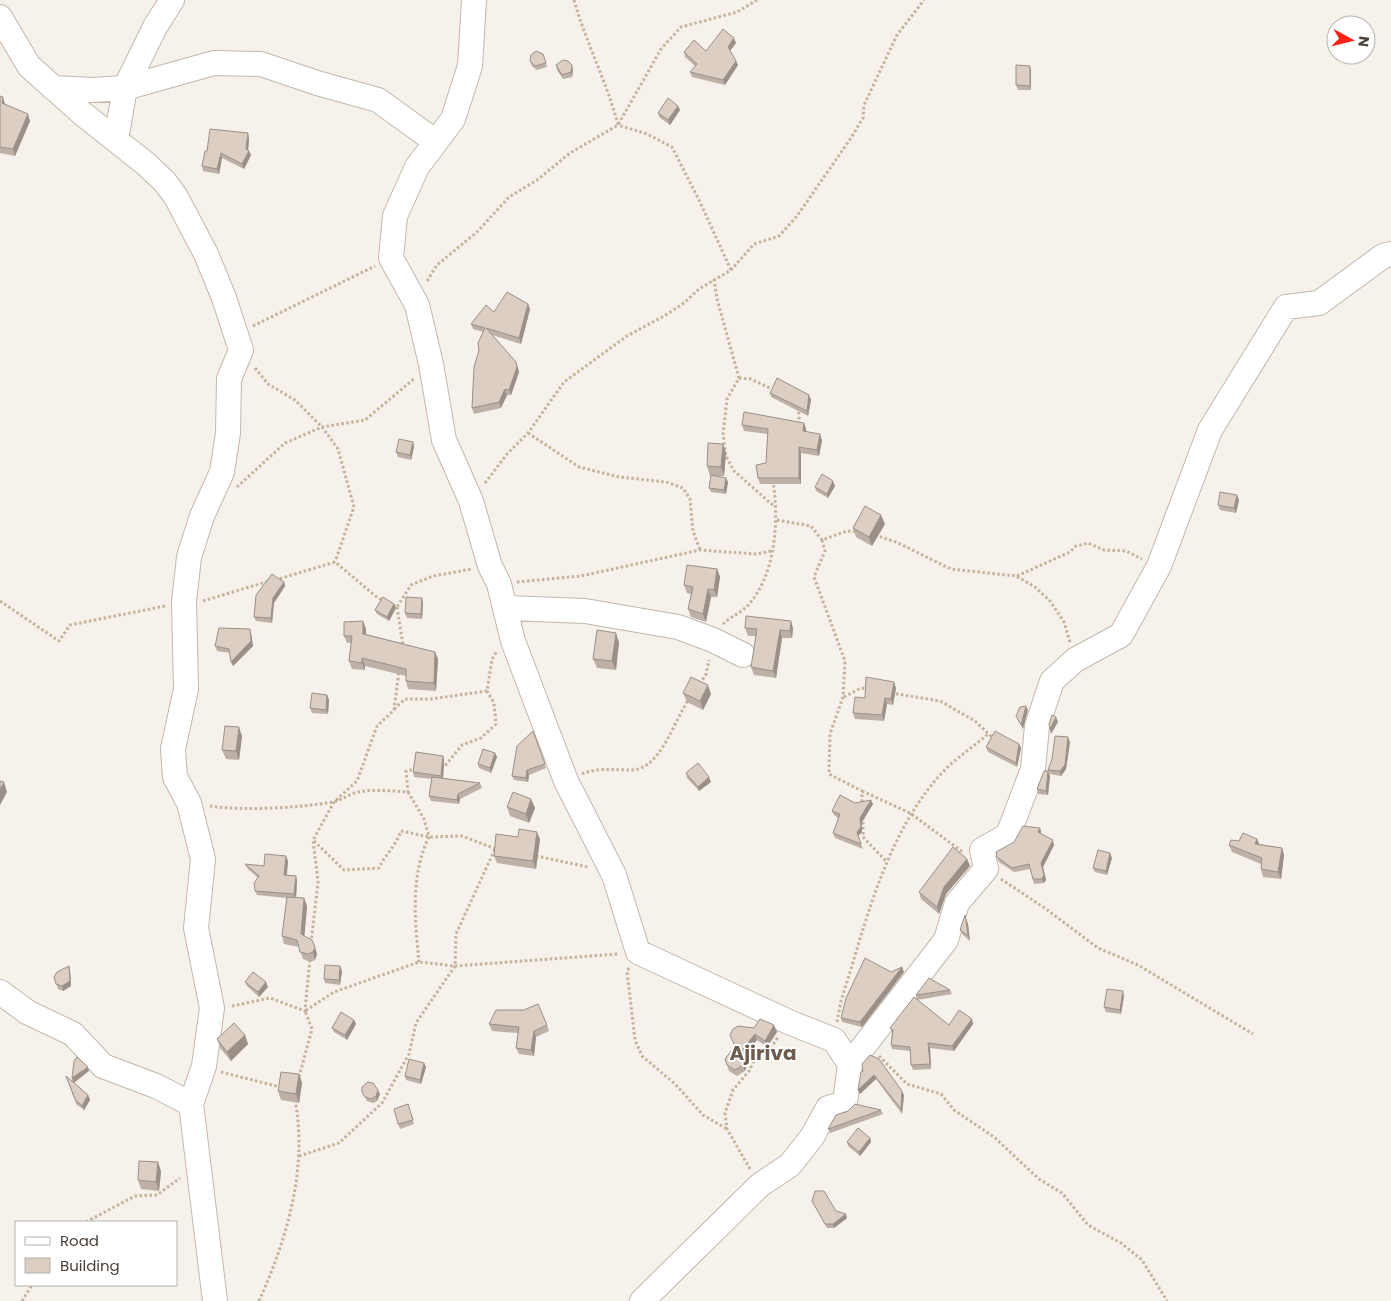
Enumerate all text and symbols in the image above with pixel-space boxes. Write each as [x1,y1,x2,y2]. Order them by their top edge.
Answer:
north arrow [1326,15,1376,65]
text: N [1353,35,1374,48]
district label: Ajiriva [729,1039,797,1067]
legend [15,1221,178,1286]
text: Road [60,1230,99,1251]
text: Building [60,1255,120,1276]

